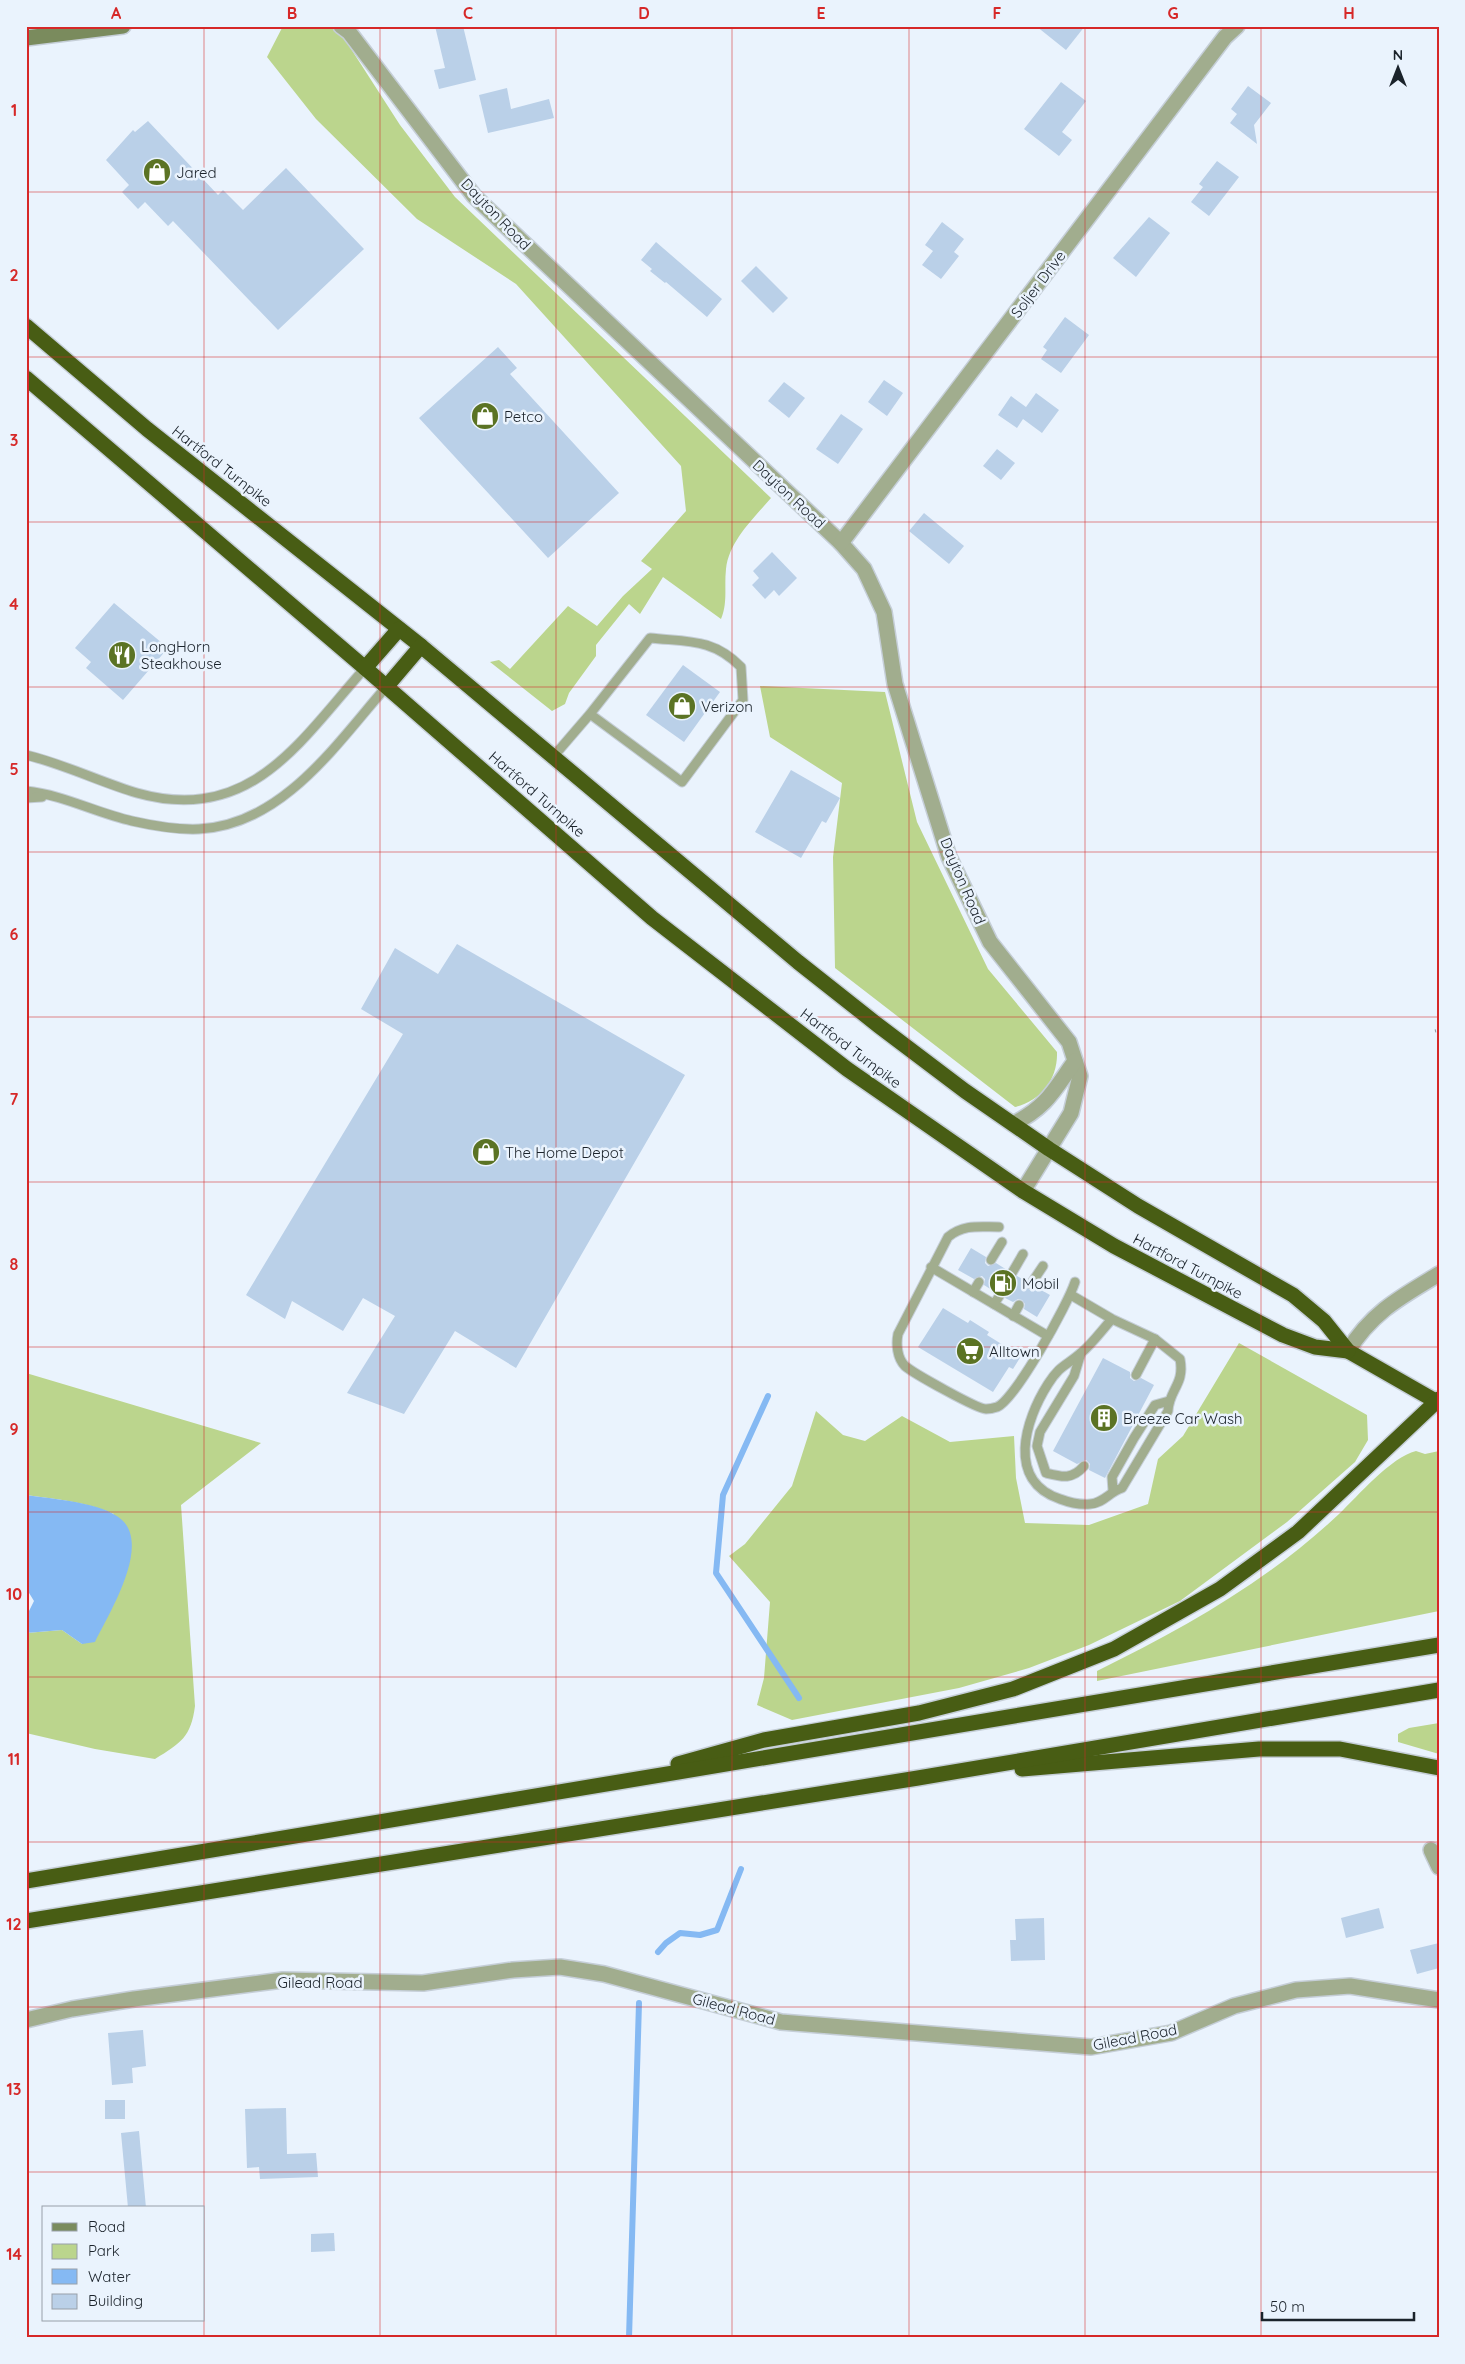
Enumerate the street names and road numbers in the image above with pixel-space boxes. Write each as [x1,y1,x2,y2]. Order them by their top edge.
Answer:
street label: Dayton Road [457,174,535,254]
street label: Soljer Drive [1007,247,1069,321]
street label: Hartford Turnpike [168,421,276,511]
street label: Dayton Road [749,456,829,532]
street label: Hartford Turnpike [485,747,589,841]
street label: Dayton Road [936,835,990,927]
street label: Hartford Turnpike [797,1004,905,1092]
street label: Hartford Turnpike [1130,1229,1246,1303]
street label: Gilead Road [278,1973,362,1992]
street label: Gilead Road [691,1989,777,2029]
street label: Gilead Road [1091,2020,1179,2054]

